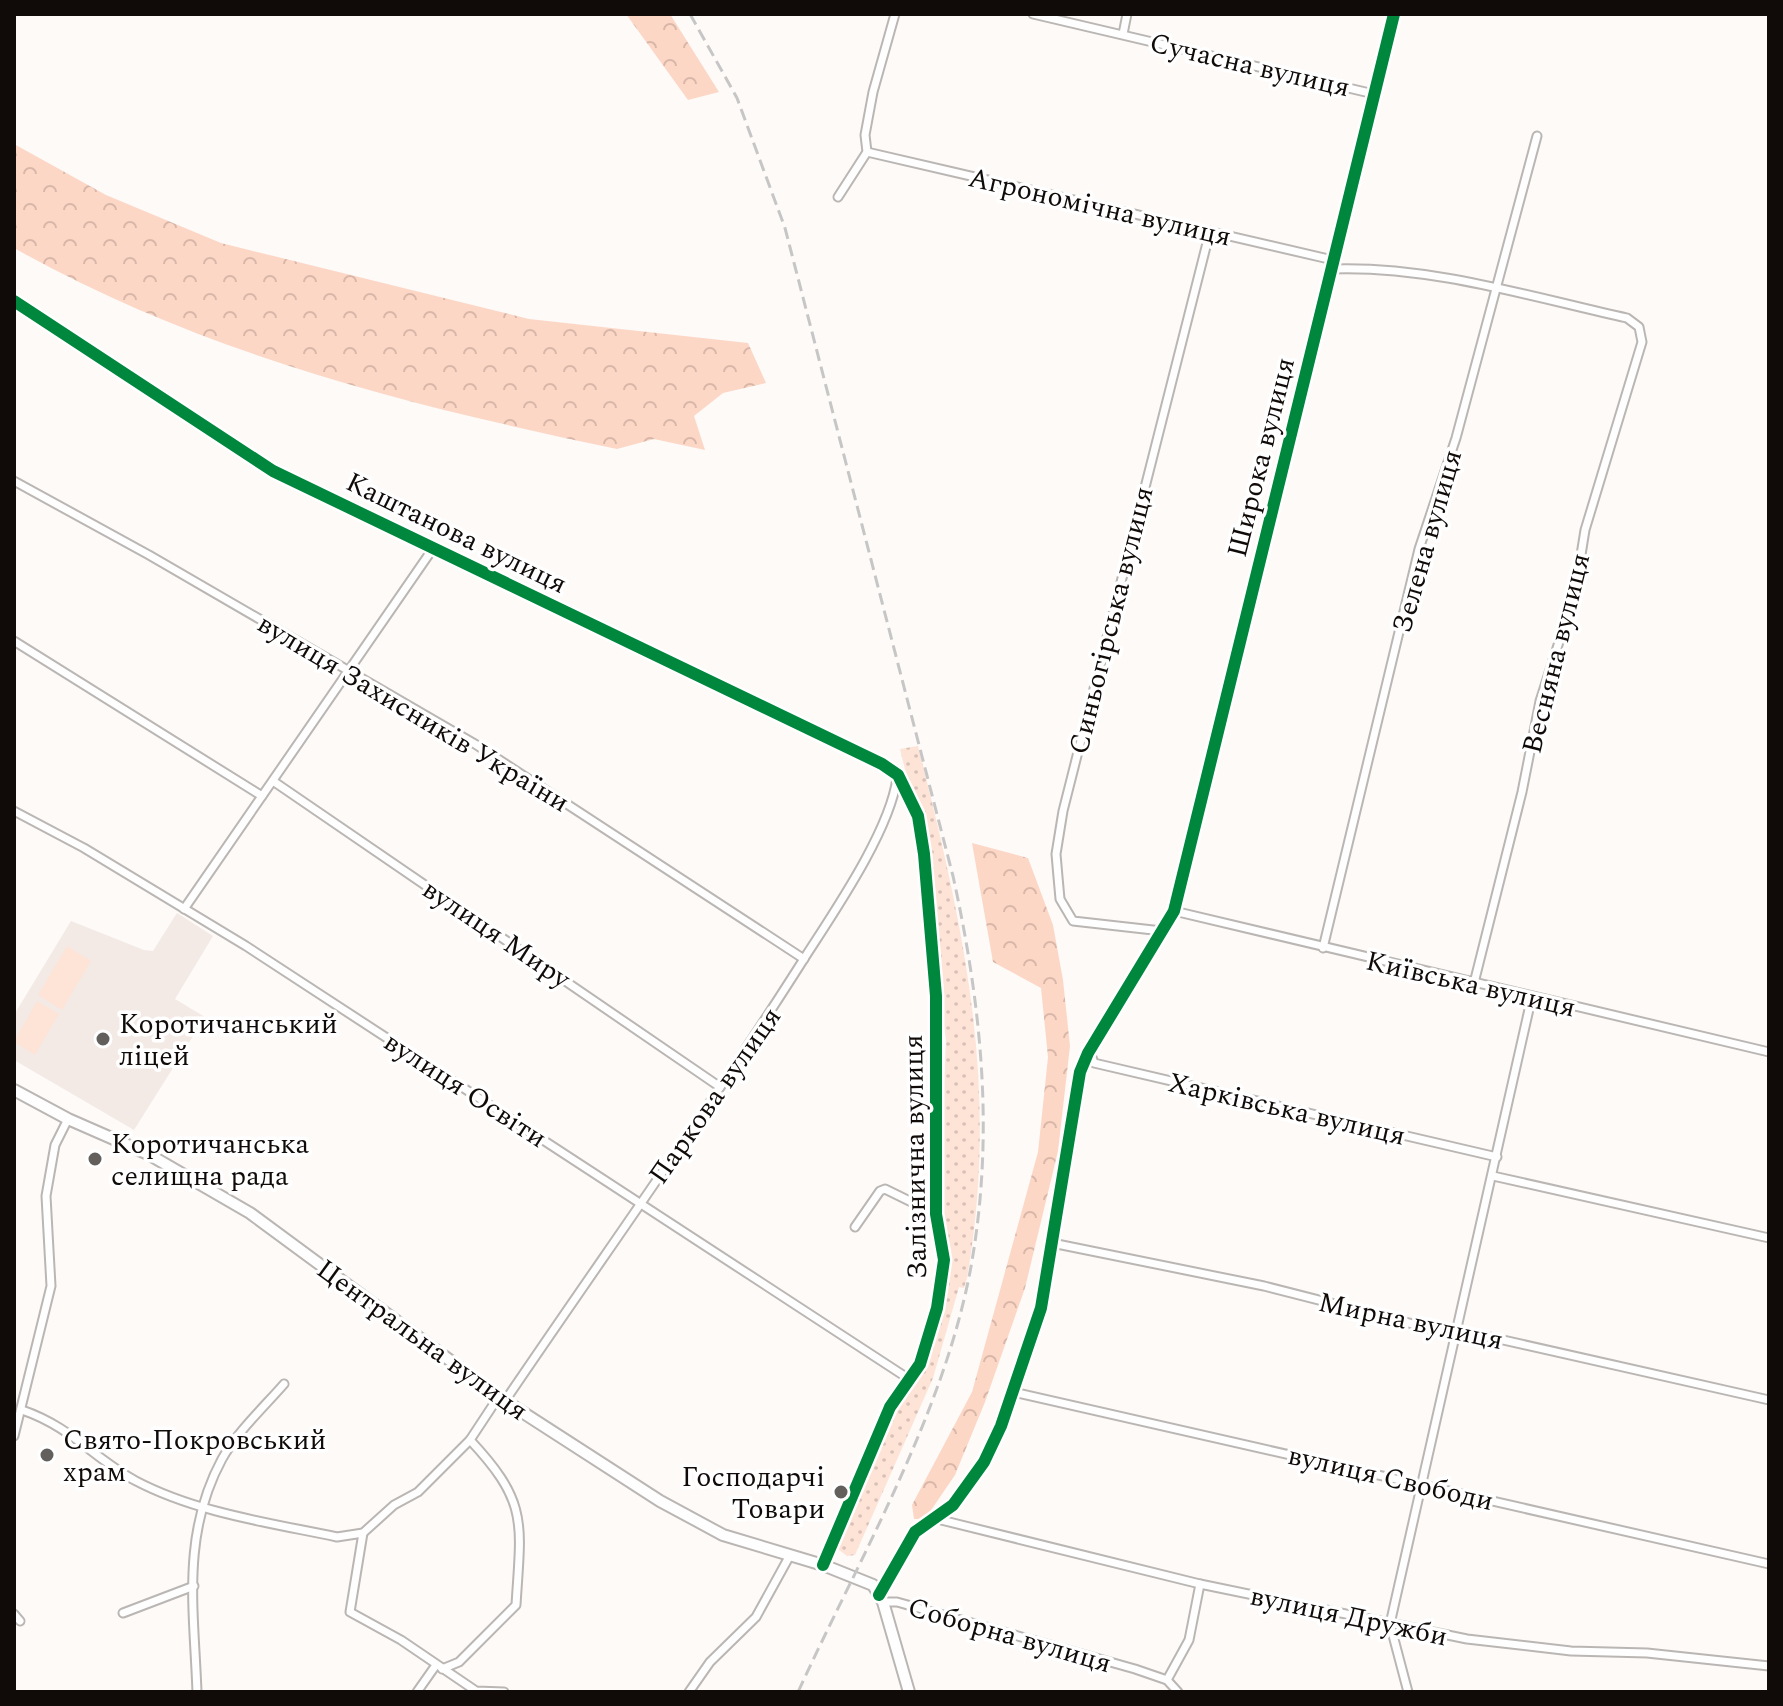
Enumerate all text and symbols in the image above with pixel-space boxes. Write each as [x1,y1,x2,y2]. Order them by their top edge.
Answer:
street label: Сучасна вулиця [1145,22,1354,109]
street label: Агрономічна вулиця [964,156,1235,259]
street label: Широка вулиця [1216,353,1307,562]
street label: Зелена вулиця [1381,445,1474,638]
street label: Каштанова вулиця [338,461,574,606]
street label: Синьогірська вулиця [1057,482,1166,759]
street label: Весняна вулиця [1511,548,1602,758]
street label: вулиця Захисників України [249,603,578,824]
street label: вулиця Миру [413,869,580,1001]
street label: Київська вулиця [1362,939,1580,1029]
street label: Паркова вулиця [638,998,793,1193]
place label: Коротичанський ліцей [119,1003,338,1078]
street label: вулиця Освіти [375,1021,555,1159]
marker: Коротичанський ліцей [94,1030,112,1048]
street label: Залізнична вулиця [892,1034,939,1280]
street label: Харківська вулиця [1164,1061,1410,1158]
place label: Коротичанська селищна рада [111,1123,310,1198]
marker: Коротичанська селищна рада [86,1150,104,1168]
street label: Центральна вулиця [307,1248,537,1432]
street label: Мирна вулиця [1314,1281,1507,1362]
place label: Свято-Покровський храм [63,1419,326,1494]
street label: вулиця Свободи [1284,1434,1498,1523]
marker: Свято-Покровський храм [38,1446,56,1464]
place label: Господарчі Товари [681,1456,825,1531]
marker: Господарчі Товари [832,1483,850,1501]
street label: вулиця Дружби [1246,1575,1451,1658]
street label: Соборна вулиця [903,1586,1117,1685]

